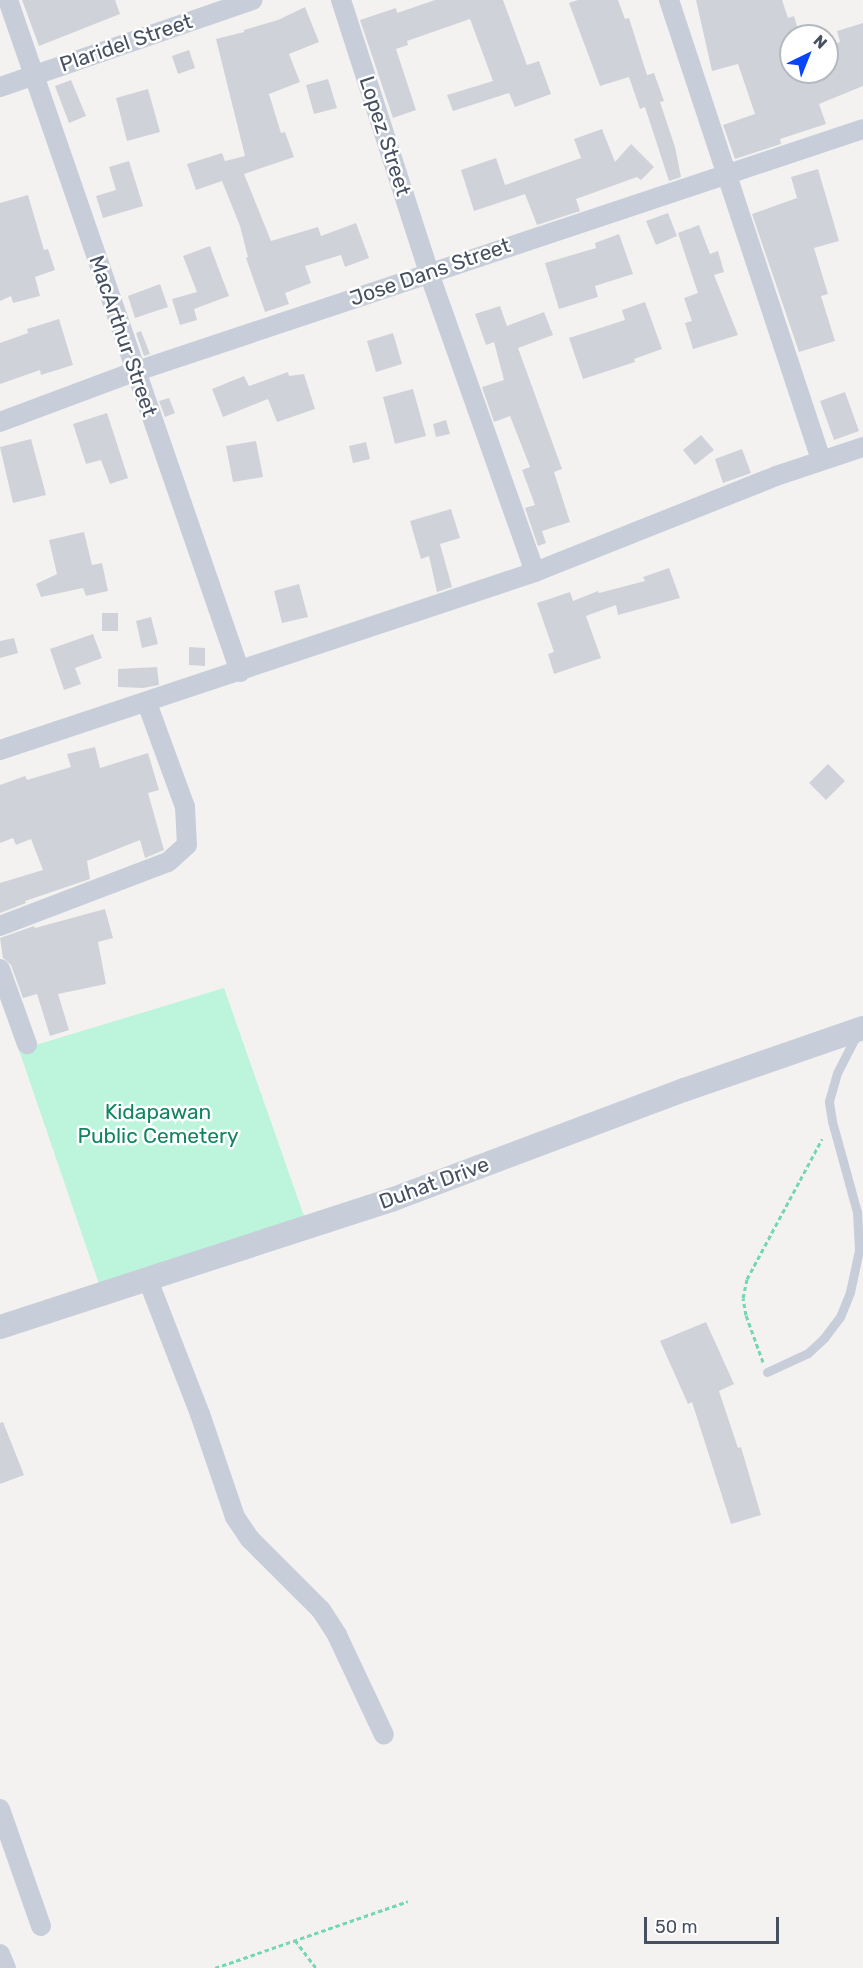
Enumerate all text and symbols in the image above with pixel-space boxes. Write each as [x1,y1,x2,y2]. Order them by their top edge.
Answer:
street label: Plaridel Street [56,9,196,77]
north arrow [779,24,839,84]
text: N [810,31,831,53]
street label: Lopez Street [354,73,416,199]
street label: Jose Dans Street [346,233,514,311]
street label: MacArthur Street [84,252,162,420]
park label: Kidapawan Public Cemetery [77,1099,239,1149]
street label: Duhat Drive [376,1151,492,1215]
scale bar [647,1905,782,1943]
text: 50 m [655,1916,698,1938]

